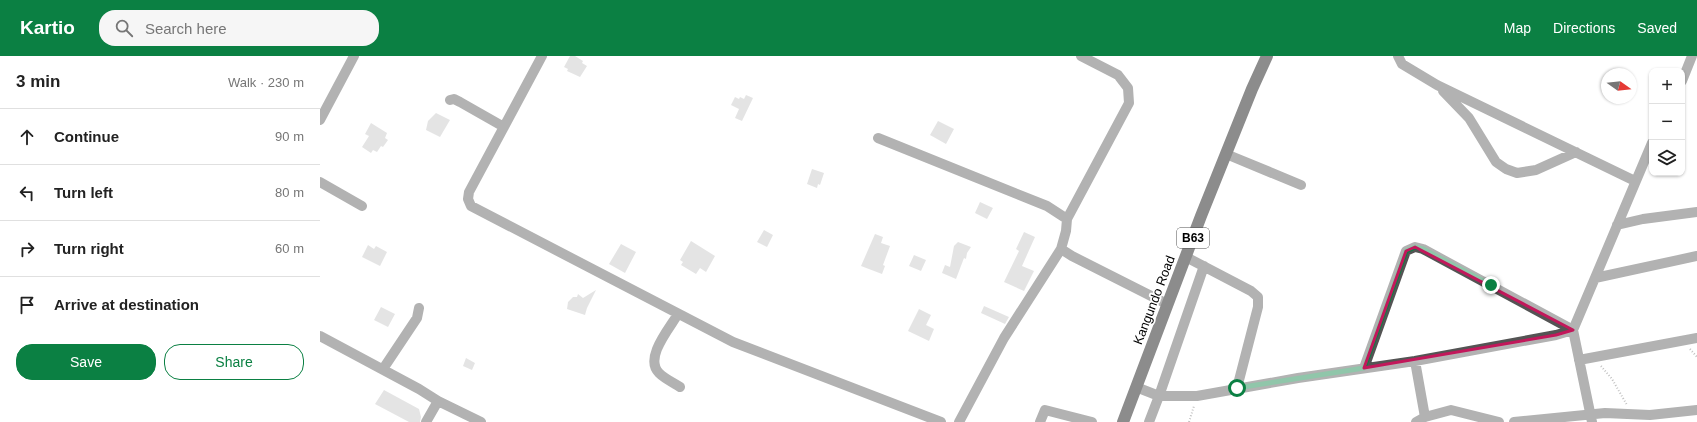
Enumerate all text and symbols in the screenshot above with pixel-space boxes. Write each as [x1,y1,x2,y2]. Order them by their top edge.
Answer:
search box [99,10,379,46]
text: Kartio [20,17,75,38]
icon: search [113,17,135,39]
text: Search here [145,20,227,37]
text: Map [1504,20,1531,36]
text: Directions [1553,20,1615,36]
text: Saved [1637,20,1677,36]
north arrow [1601,68,1637,104]
map controls [1649,68,1685,176]
button: + [1649,68,1685,104]
text: 3 min [16,72,60,91]
text: Walk · 230 m [228,75,304,90]
button: − [1649,104,1685,140]
icon: ahead [16,126,38,148]
text: Continue [54,128,119,145]
text: 90 m [275,129,304,144]
button: layers [1649,140,1685,176]
icon: left [16,182,38,204]
text: Turn left [54,184,113,201]
text: 80 m [275,185,304,200]
road number: B63 [1177,228,1209,248]
icon: right [16,238,38,260]
text: Turn right [54,240,124,257]
text: 60 m [275,241,304,256]
street label: Kangundo Road [1130,253,1178,347]
route end [1482,276,1500,294]
icon: arrive [16,294,38,316]
text: Arrive at destination [54,296,199,313]
button: Save [16,344,156,380]
button: Share [164,344,304,380]
route start [1228,379,1246,397]

